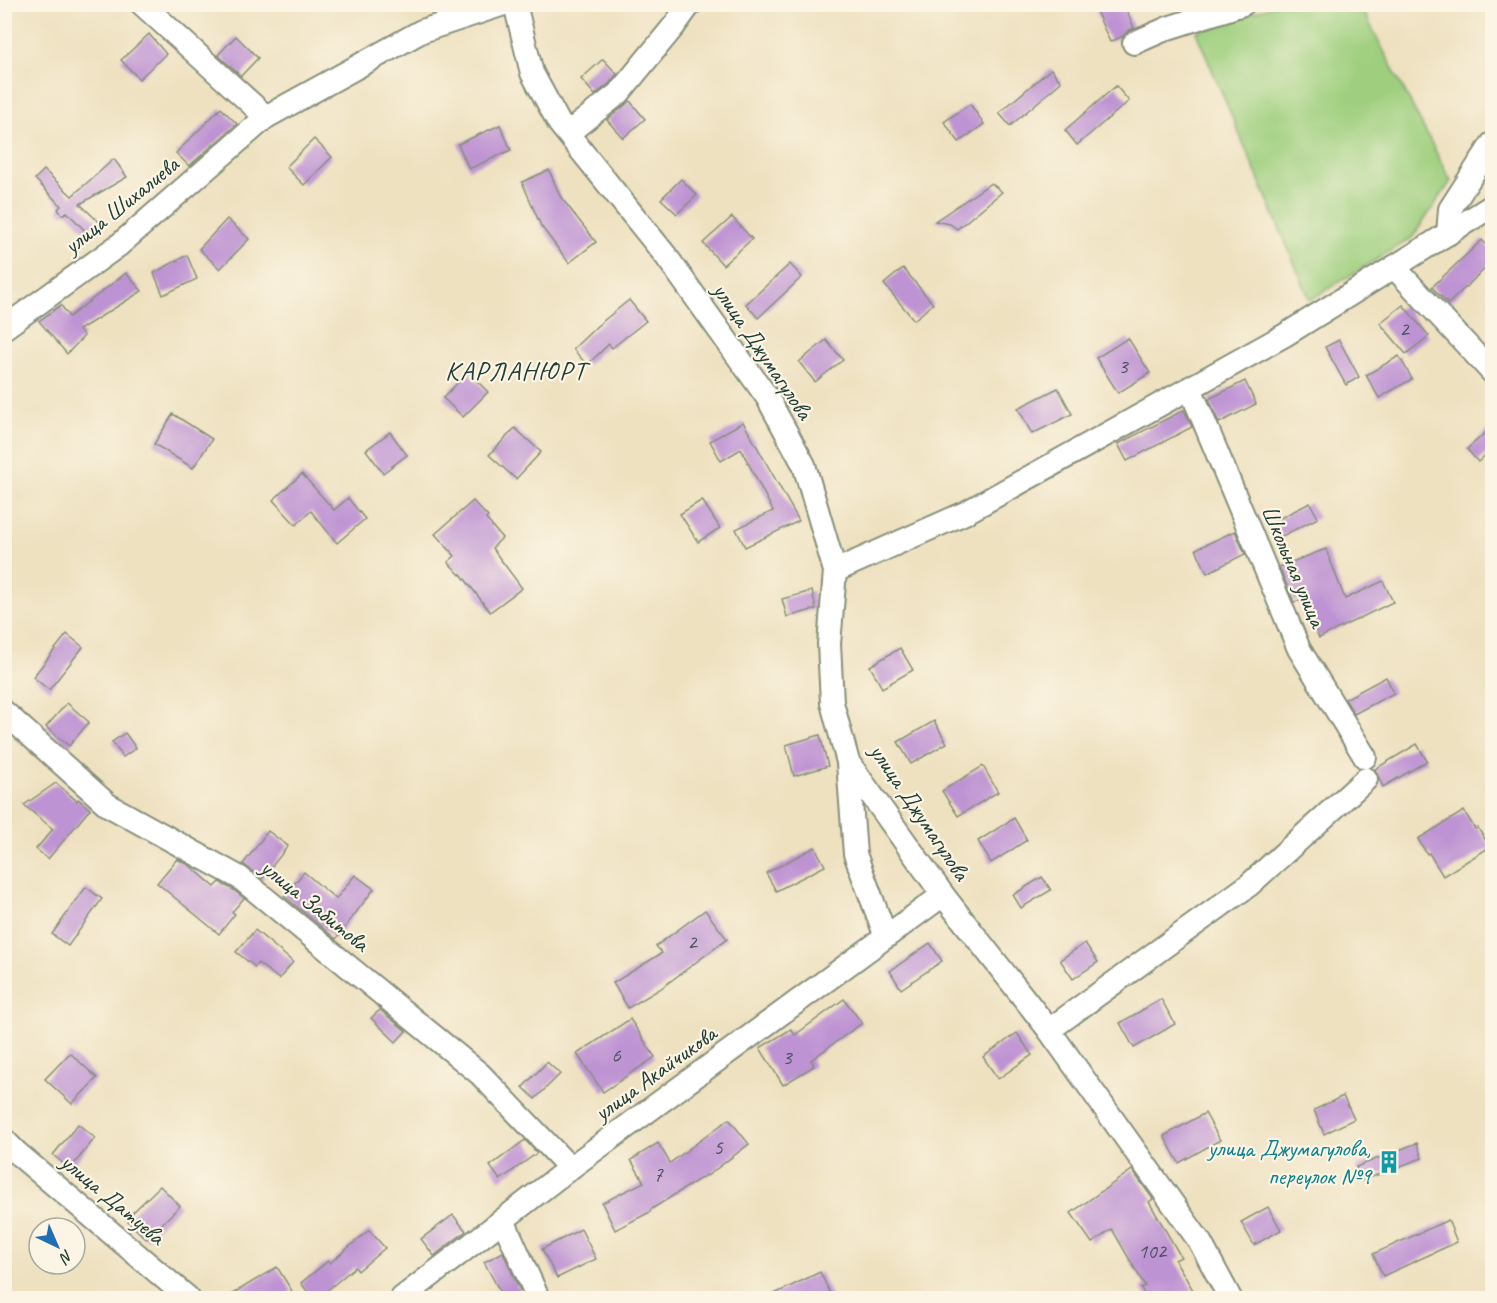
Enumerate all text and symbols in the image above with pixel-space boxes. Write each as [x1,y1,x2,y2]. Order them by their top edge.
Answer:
street label: улица Шихалиева [56,149,186,262]
street label: улица Джумагулова [705,275,820,426]
house number: 2 [1399,316,1410,342]
house number: 3 [1118,353,1129,379]
district label: КАРЛАНЮРТ [445,354,591,388]
street label: Школьная улица [1255,501,1334,633]
street label: улица Джумагулова [862,736,977,887]
street label: улица Забитова [253,851,377,959]
house number: 2 [687,929,698,955]
street label: улица Акайчикова [586,1017,724,1129]
house number: 6 [611,1042,621,1068]
house number: 3 [782,1044,793,1070]
place label: улица Джумагулова, переулок №9 [1206,1133,1373,1191]
house number: 5 [713,1134,724,1160]
street label: улица Датуева [53,1145,172,1252]
building icon: улица Джумагулова, переулок №9 [1376,1149,1402,1175]
house number: 7 [653,1161,664,1187]
north arrow [27,1216,87,1276]
house number: 102 [1138,1238,1168,1264]
text: N [54,1245,77,1269]

